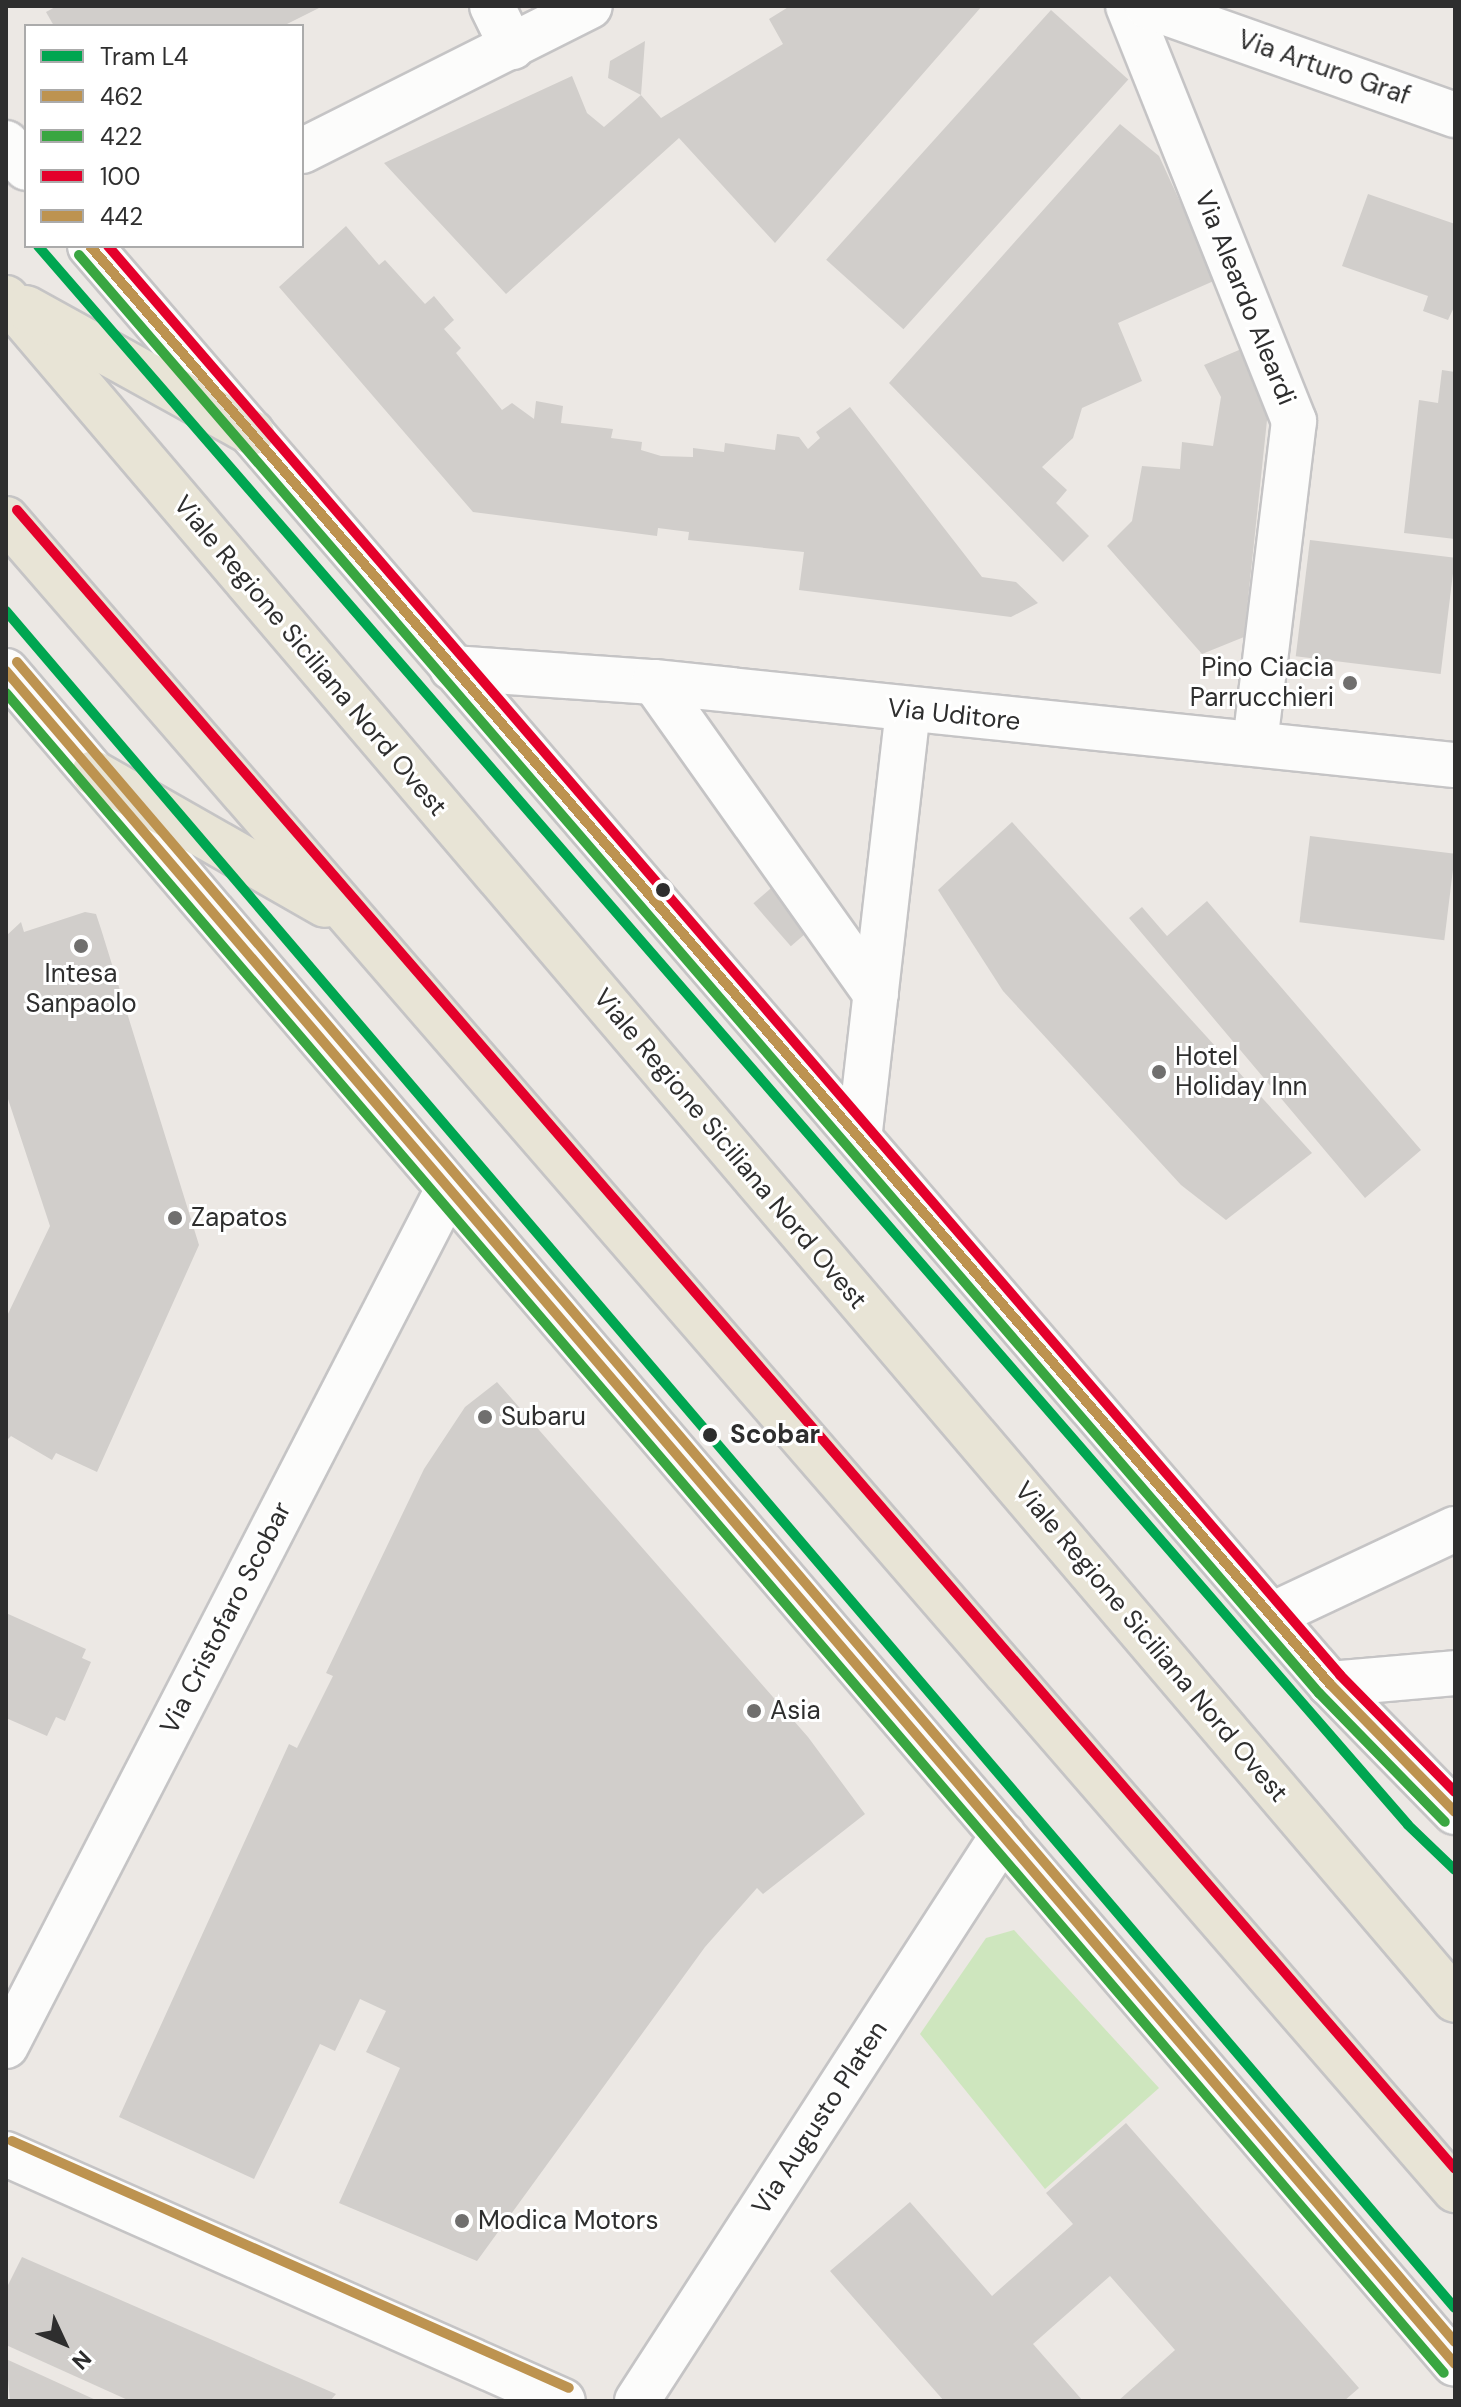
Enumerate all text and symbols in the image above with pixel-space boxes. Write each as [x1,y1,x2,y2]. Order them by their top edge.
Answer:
legend [24,24,304,248]
street label: Via Arturo Graf [1234,24,1414,112]
text: Tram L4 [100,41,188,72]
text: 462 [100,81,143,112]
text: 422 [100,121,142,152]
text: 100 [100,161,140,192]
street label: Via Aleardo Aleardi [1188,186,1302,410]
text: 442 [100,201,143,232]
street label: Viale Regione Siciliana Nord Ovest [167,490,453,822]
place label: Pino Ciacia Parrucchieri [1190,652,1334,714]
marker: Pino Ciacia Parrucchieri [1341,674,1359,692]
street label: Via Uditore [886,693,1022,737]
unlabelled marker [655,882,671,898]
marker: Intesa Sanpaolo [72,937,90,955]
place label: Intesa Sanpaolo [25,958,137,1020]
street label: Viale Regione Siciliana Nord Ovest [587,983,873,1315]
place label: Hotel Holiday Inn [1175,1041,1308,1102]
marker: Hotel Holiday Inn [1150,1063,1168,1081]
place label: Zapatos [191,1202,288,1234]
marker: Zapatos [166,1209,184,1227]
place label: Subaru [501,1401,586,1433]
marker: Subaru [476,1408,494,1426]
place label: Scobar [730,1419,820,1451]
marker: Scobar [697,1422,723,1448]
street label: Viale Regione Siciliana Nord Ovest [1008,1476,1294,1808]
street label: Via Cristofaro Scobar [154,1497,298,1739]
place label: Asia [770,1695,821,1727]
marker: Asia [745,1702,763,1720]
street label: Via Augusto Platen [746,2015,894,2221]
place label: Modica Motors [478,2205,658,2237]
marker: Modica Motors [453,2212,471,2230]
north arrow [24,2303,104,2383]
text: N [66,2344,98,2376]

